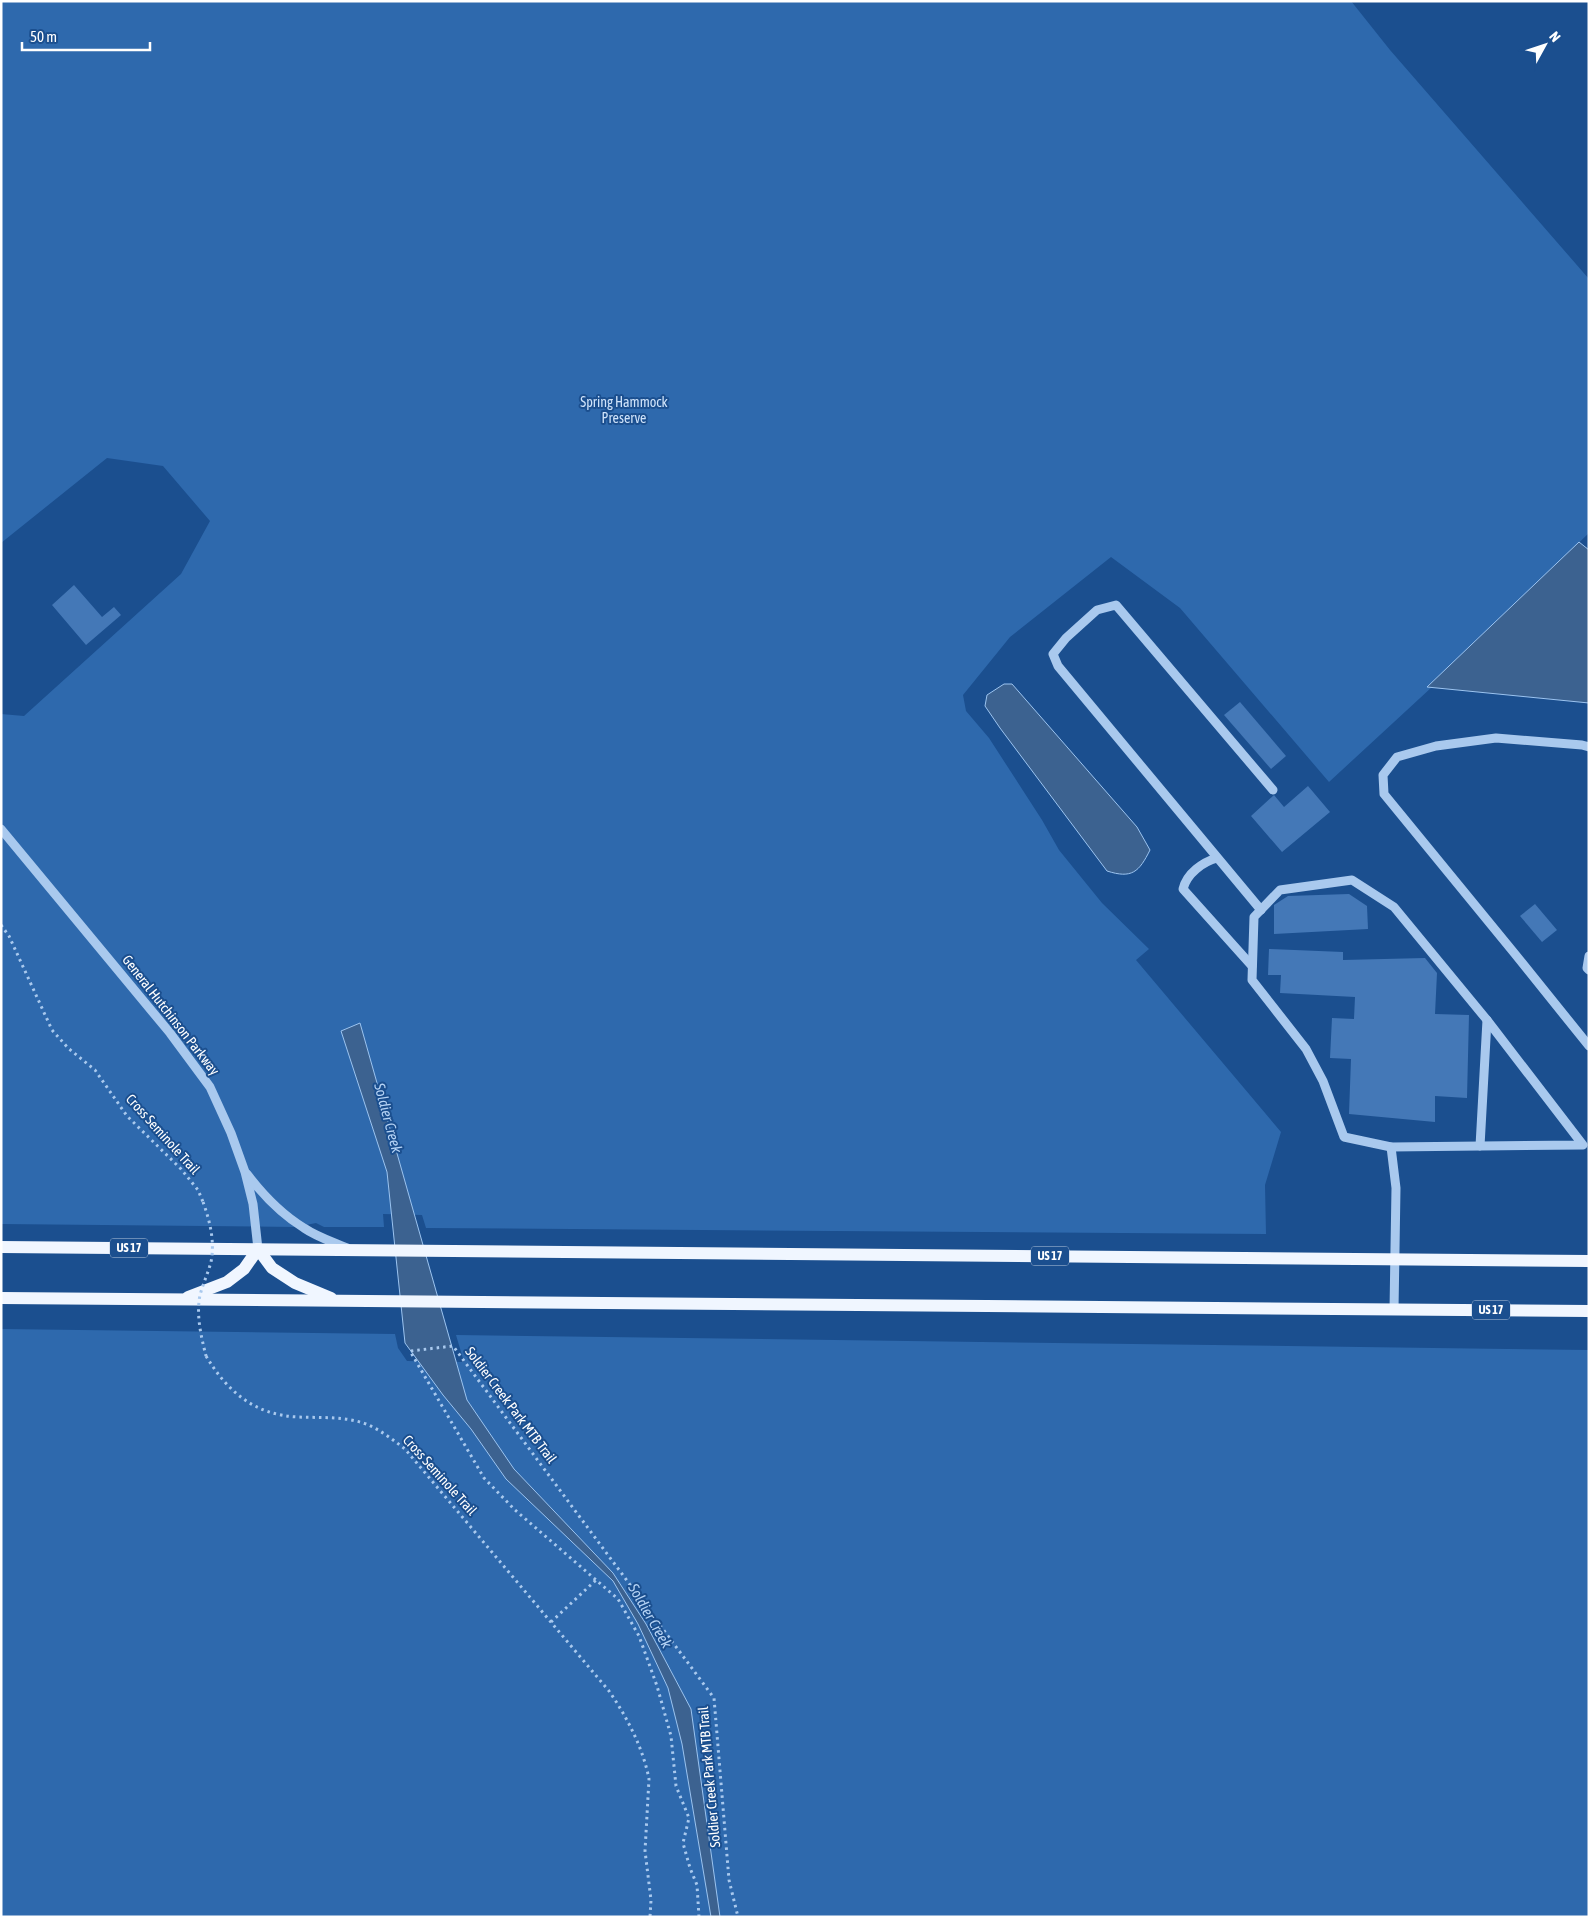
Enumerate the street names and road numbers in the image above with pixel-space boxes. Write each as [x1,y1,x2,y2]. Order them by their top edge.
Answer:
street label: General Hutchinson Parkway [119,952,223,1078]
street label: Cross Seminole Trail [123,1091,203,1178]
road number: US 17 [110,1238,148,1258]
road number: US 17 [1031,1246,1069,1266]
road number: US 17 [1472,1300,1510,1320]
street label: Soldier Creek Park MTB Trail [462,1344,560,1467]
street label: Cross Seminole Trail [400,1432,480,1519]
street label: Soldier Creek Park MTB Trail [695,1706,723,1848]

